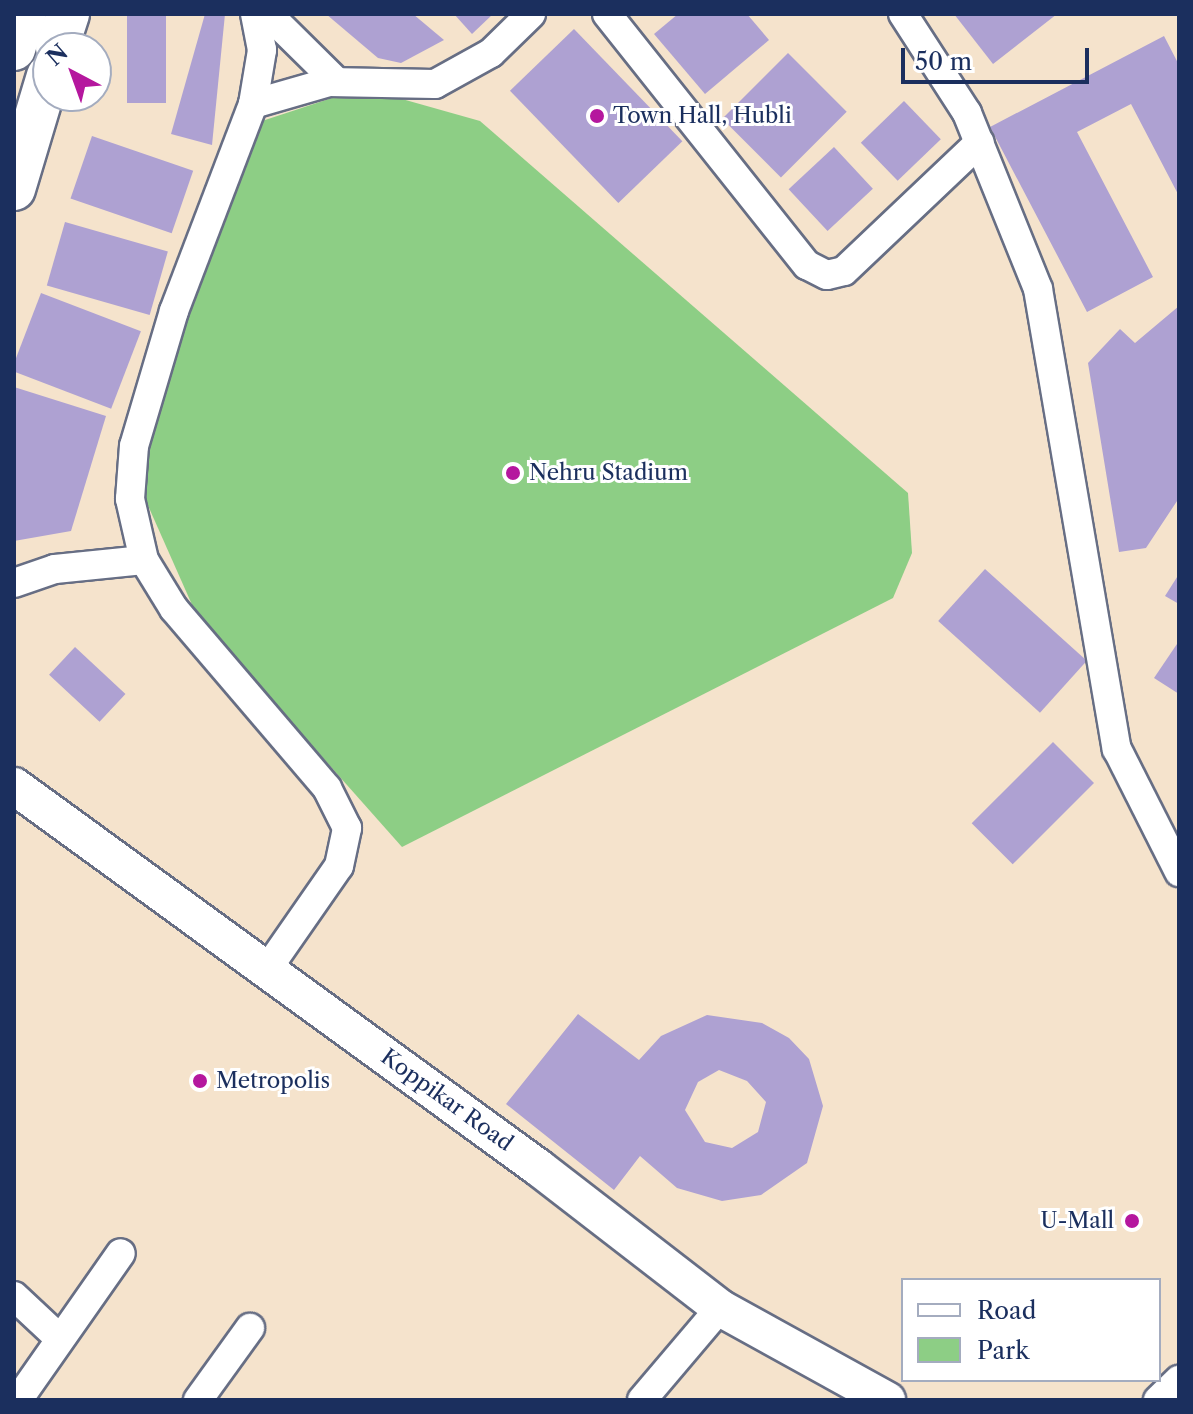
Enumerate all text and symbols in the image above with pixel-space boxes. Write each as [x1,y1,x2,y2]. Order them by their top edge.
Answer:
north arrow [32,32,112,112]
scale bar [905,32,1093,82]
text: N [41,39,73,71]
text: 50 m [915,47,972,76]
place label: Town Hall, Hubli [613,103,792,129]
marker: Town Hall, Hubli [588,107,606,125]
place label: Nehru Stadium [529,460,688,486]
marker: Nehru Stadium [504,464,522,482]
street label: Koppikar Road [376,1043,518,1157]
place label: Metropolis [216,1068,330,1094]
marker: Metropolis [191,1072,209,1090]
place label: U-Mall [1040,1208,1114,1234]
marker: U-Mall [1121,1210,1143,1232]
legend [901,1278,1161,1382]
text: Road [977,1296,1036,1325]
text: Park [977,1336,1029,1365]

